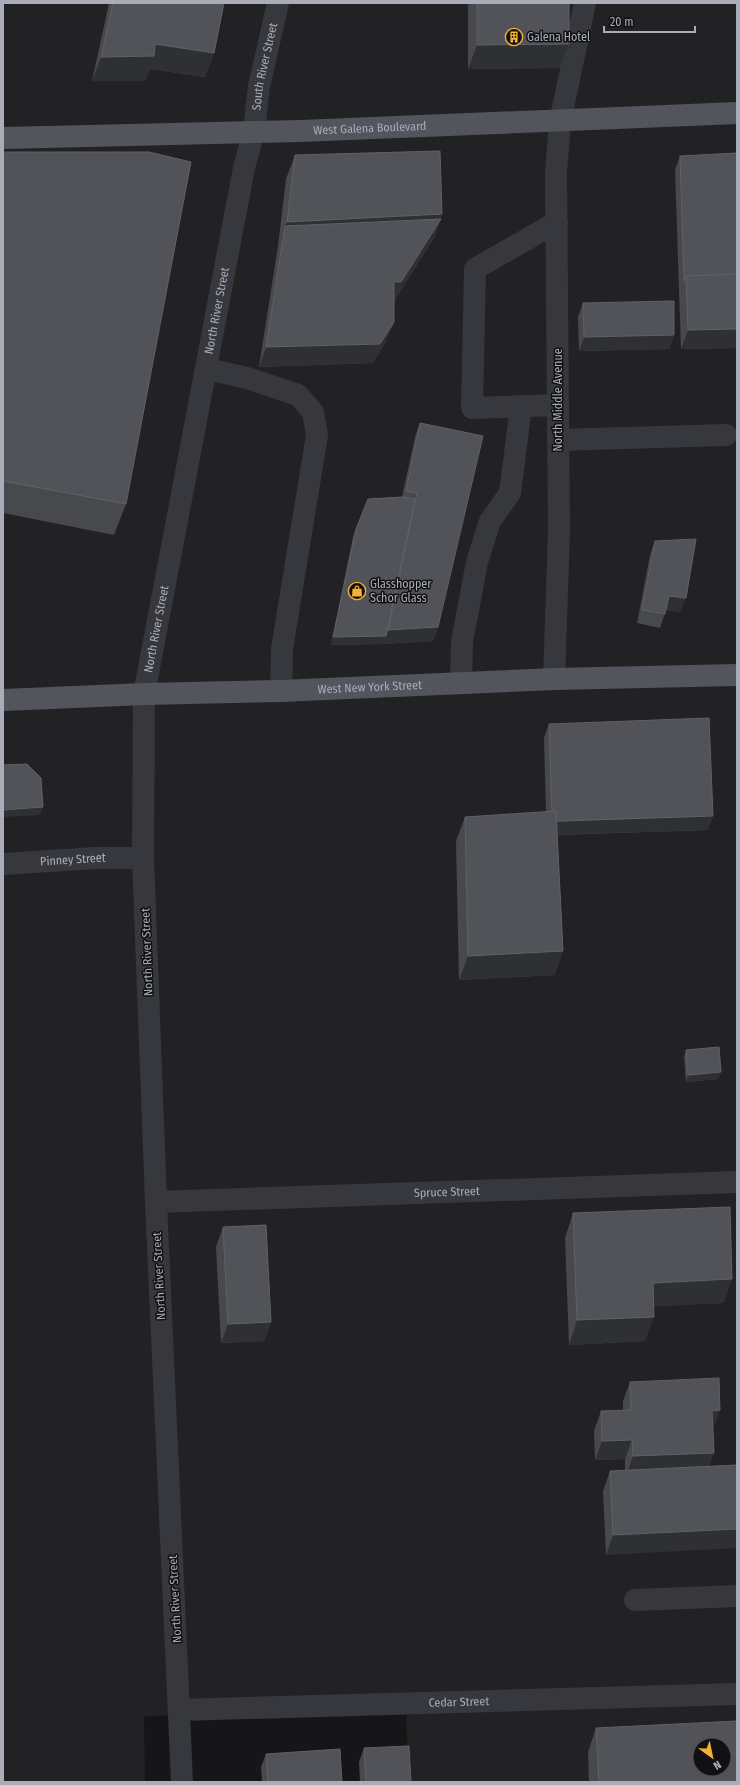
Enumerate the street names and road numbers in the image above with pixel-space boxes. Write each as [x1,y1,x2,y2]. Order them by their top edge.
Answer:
street label: South River Street [249,21,280,111]
street label: West Galena Boulevard [313,119,427,137]
street label: North River Street [202,266,232,355]
street label: North Middle Avenue [551,348,565,452]
street label: North River Street [141,584,171,674]
street label: West New York Street [317,678,422,696]
street label: Pinney Street [40,851,106,869]
street label: North River Street [138,908,156,996]
street label: Spruce Street [414,1184,480,1200]
street label: North River Street [150,1232,168,1320]
street label: North River Street [166,1555,184,1643]
street label: Cedar Street [428,1694,489,1710]

